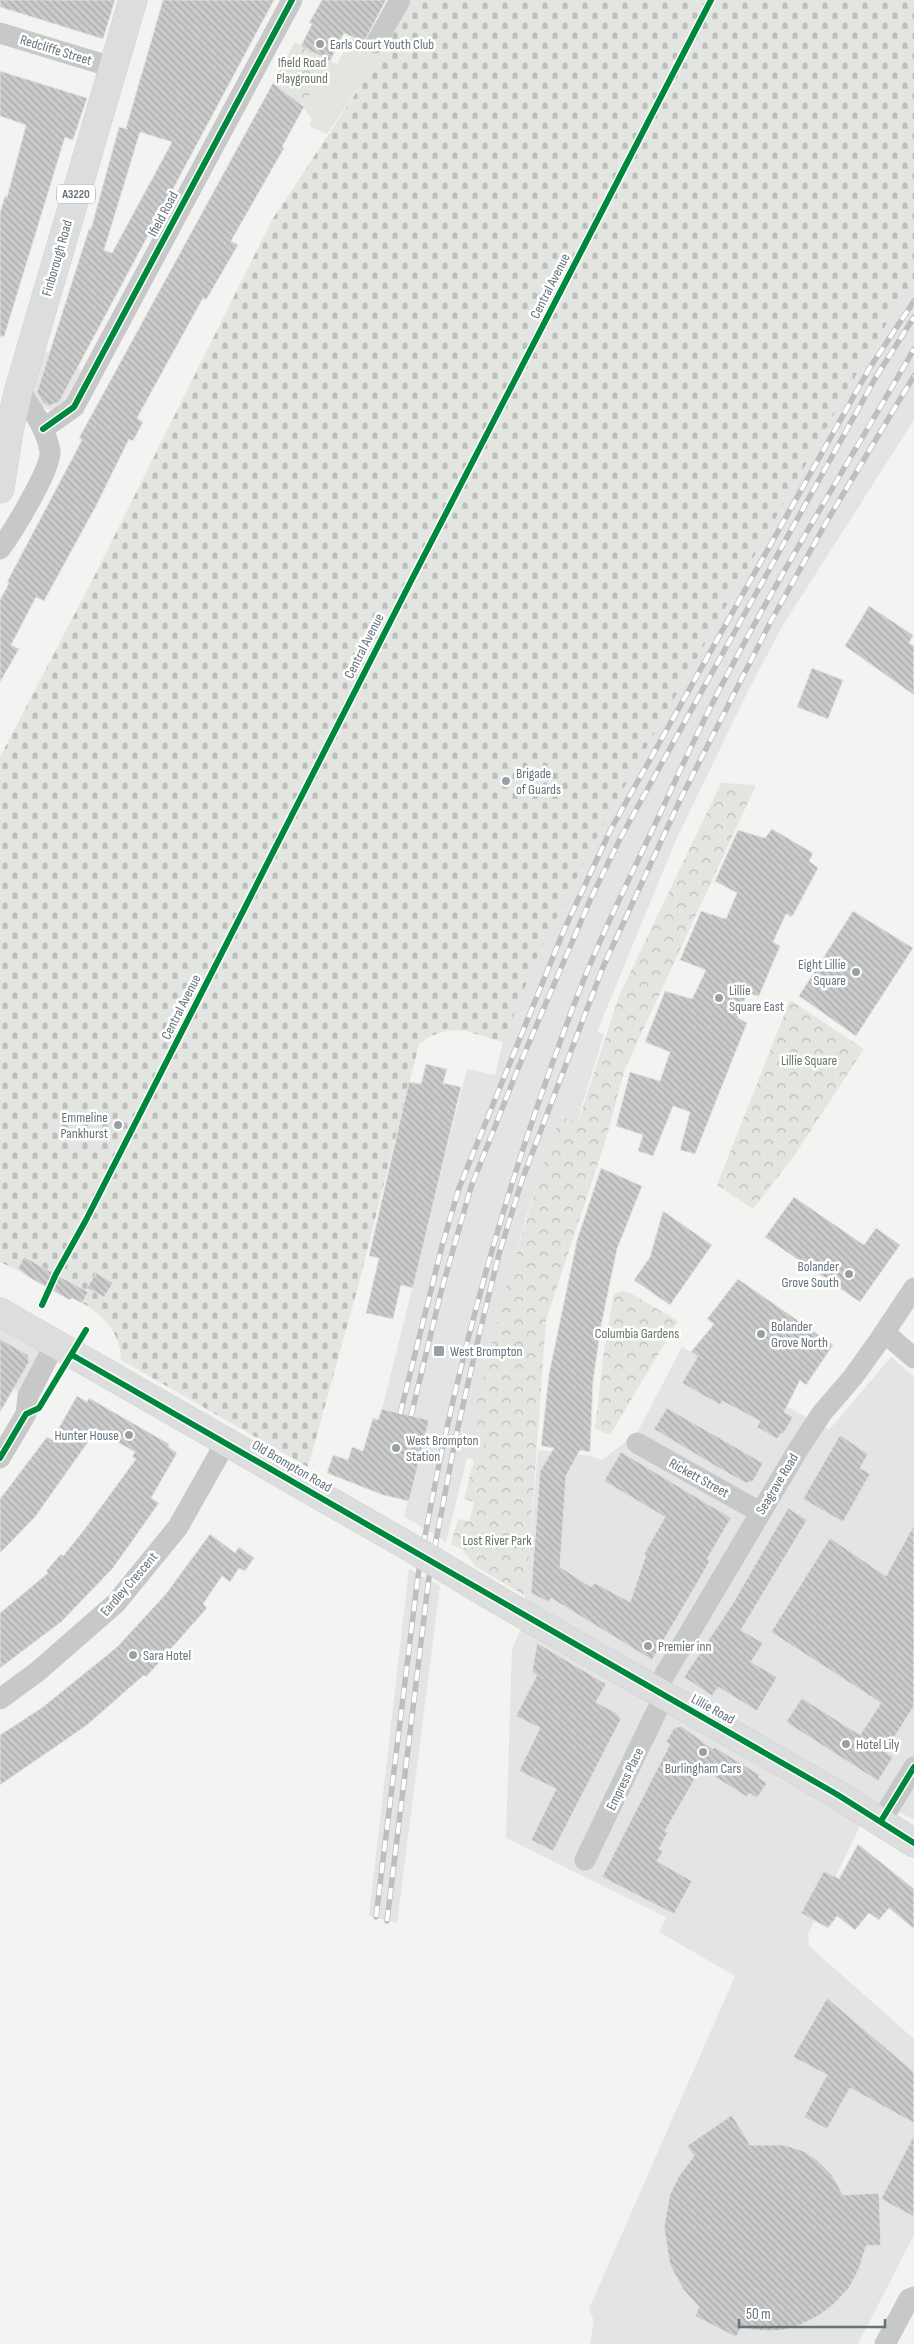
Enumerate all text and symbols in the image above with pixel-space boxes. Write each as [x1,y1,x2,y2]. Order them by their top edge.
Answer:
street label: Redcliffe Street [18,31,94,69]
place label: Earls Court Youth Club [330,36,434,53]
marker: Earls Court Youth Club [314,38,326,50]
park label: Ifield Road Playground [276,54,328,87]
road number: A3220 [57,184,95,203]
street label: Ifield Road [144,188,182,239]
street label: Finborough Road [38,218,76,298]
street label: Central Avenue [526,251,574,321]
street label: Central Avenue [340,611,388,681]
place label: Brigade of Guards [516,765,561,798]
marker: Brigade of Guards [500,775,512,787]
place label: Eight Lillie Square [798,956,846,989]
marker: Eight Lillie Square [850,966,862,978]
street label: Central Avenue [157,972,205,1042]
place label: Lillie Square East [729,982,784,1015]
marker: Lillie Square East [713,992,725,1004]
park label: Lillie Square [781,1052,837,1069]
place label: Emmeline Pankhurst [61,1109,108,1142]
marker: Emmeline Pankhurst [112,1119,124,1131]
place label: Bolander Grove South [781,1258,839,1291]
marker: Bolander Grove South [843,1268,855,1280]
place label: Bolander Grove North [771,1318,828,1351]
park label: Columbia Gardens [595,1325,679,1342]
marker: Bolander Grove North [755,1328,767,1340]
place label: West Brompton [450,1343,523,1360]
marker: West Brompton [432,1344,446,1358]
place label: Hunter House [54,1427,119,1444]
marker: Hunter House [123,1429,135,1441]
place label: West Brompton Station [406,1432,479,1465]
street label: Old Brompton Road [249,1436,335,1496]
marker: West Brompton Station [390,1442,402,1454]
street label: Seagrave Road [752,1450,802,1518]
street label: Rickett Street [666,1455,732,1501]
park label: Lost River Park [462,1532,532,1549]
street label: Eardley Crescent [97,1549,161,1619]
place label: Premier inn [658,1638,711,1655]
marker: Premier inn [642,1640,654,1652]
place label: Sara Hotel [143,1647,191,1664]
marker: Sara Hotel [127,1649,139,1661]
street label: Lillie Road [688,1690,738,1728]
place label: Hotel Lily [856,1736,900,1753]
marker: Hotel Lily [840,1738,852,1750]
street label: Empress Place [603,1745,647,1813]
marker: Burlingham Cars [697,1746,709,1758]
place label: Burlingham Cars [665,1760,741,1777]
scale bar [739,2296,885,2328]
text: 50 m [746,2305,771,2324]

